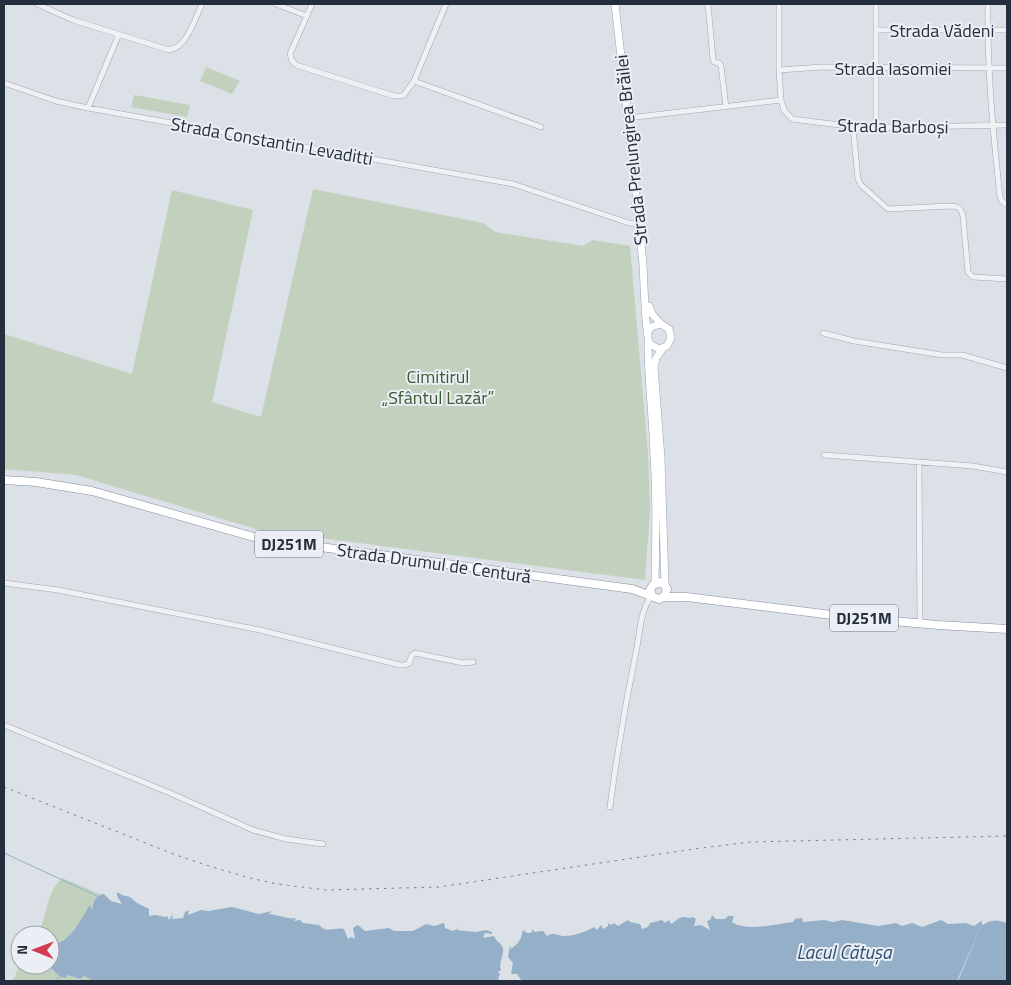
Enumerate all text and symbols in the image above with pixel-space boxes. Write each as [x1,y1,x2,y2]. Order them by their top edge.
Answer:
street label: Strada Vădeni [890,17,994,44]
street label: Strada Prelungirea Brăilei [608,53,654,247]
street label: Strada Iasomiei [835,55,952,82]
street label: Strada Constantin Levaditti [169,110,375,172]
street label: Strada Barboși [837,112,949,140]
park label: Cimitirul „Sfântul Lazăr” [382,363,494,411]
road number: DJ251M [255,530,323,558]
street label: Strada Drumul de Centură [335,536,533,590]
road number: DJ251M [830,604,898,632]
north arrow [10,925,60,975]
water label: Lacul Cătușa [796,937,893,966]
text: N [11,945,32,955]

